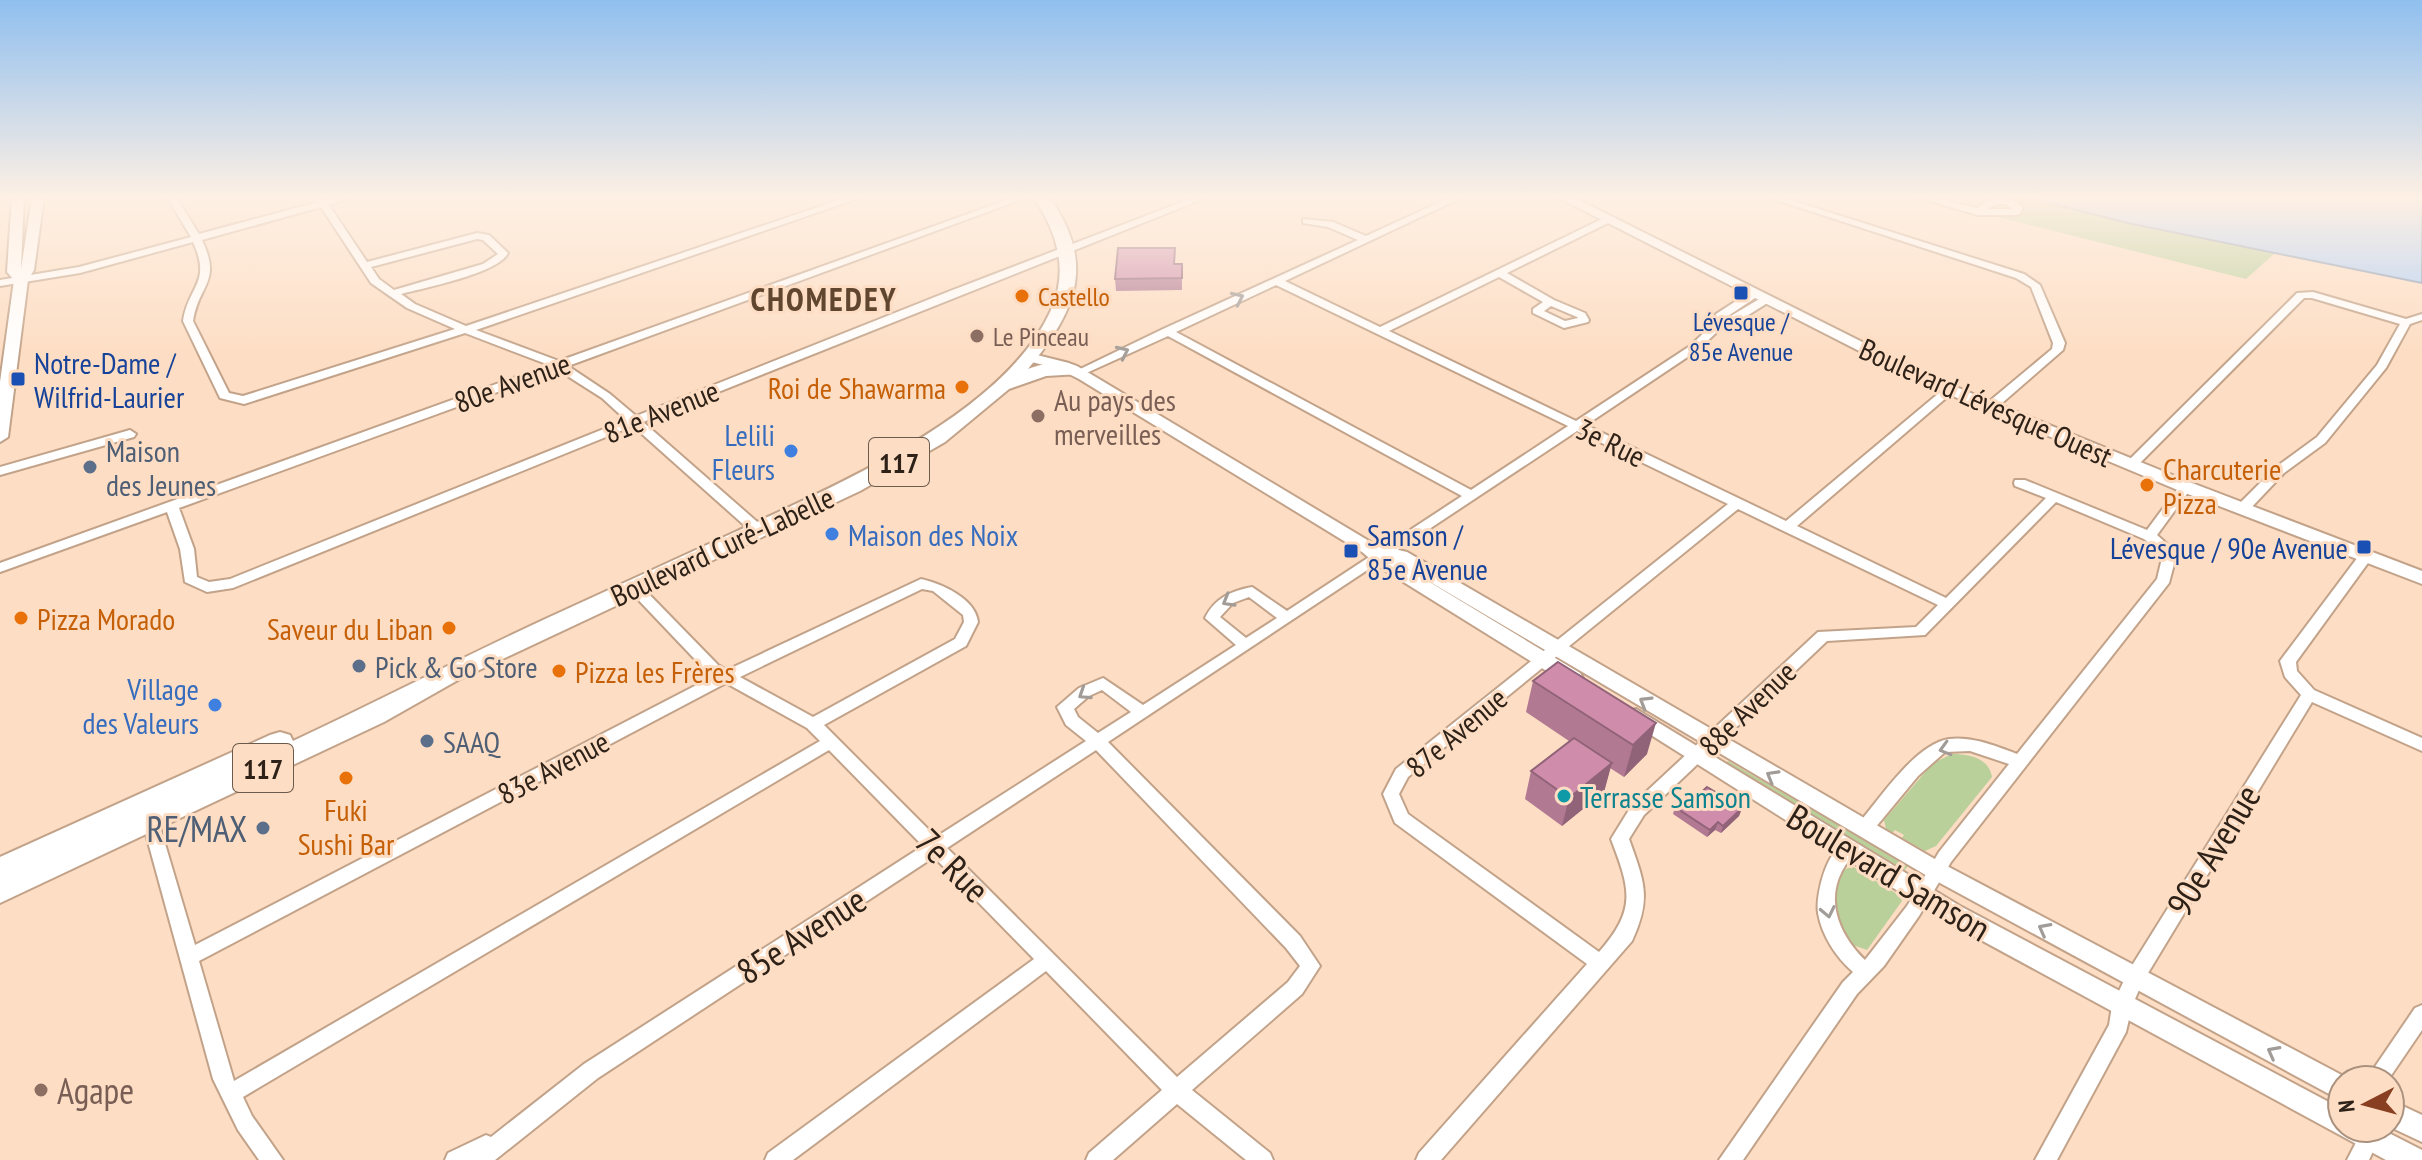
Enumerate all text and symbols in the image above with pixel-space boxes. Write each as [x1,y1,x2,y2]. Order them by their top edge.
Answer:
district label: CHOMEDEY [750,278,898,320]
place label: Castello [1038,280,1110,313]
marker: Lévesque / 85e Avenue [1732,284,1750,302]
marker: Castello [1013,287,1031,305]
one-way arrow [1230,292,1245,308]
place label: Lévesque / 85e Avenue [1689,305,1793,368]
place label: Le Pinceau [993,320,1089,353]
marker: Le Pinceau [968,327,986,345]
street label: Boulevard Lévesque Ouest [1854,329,2119,476]
place label: Notre-Dame / Wilfrid-Laurier [34,343,185,416]
street label: 80e Avenue [449,343,575,421]
one-way arrow [1115,346,1129,362]
place label: Roi de Shawarma [768,368,946,407]
marker: Notre-Dame / Wilfrid-Laurier [9,370,27,388]
street label: 81e Avenue [598,370,724,452]
marker: Roi de Shawarma [953,378,971,396]
place label: Au pays des merveilles [1054,380,1176,453]
marker: Au pays des merveilles [1029,407,1047,425]
street label: 3e Rue [1570,409,1652,475]
place label: Lelili Fleurs [712,415,775,488]
place label: Maison des Jeunes [106,431,216,504]
road number: 117 [869,438,929,486]
marker: Lelili Fleurs [782,442,800,460]
place label: Charcuterie Pizza [2163,449,2281,522]
marker: Maison des Jeunes [81,458,99,476]
marker: Charcuterie Pizza [2138,476,2156,494]
street label: Boulevard Curé-Labelle [604,477,840,615]
place label: Maison des Noix [848,515,1018,554]
place label: Samson / 85e Avenue [1367,515,1488,588]
marker: Maison des Noix [823,525,841,543]
place label: Lévesque / 90e Avenue [2110,528,2348,567]
marker: Lévesque / 90e Avenue [2355,538,2373,556]
marker: Samson / 85e Avenue [1342,542,1360,560]
one-way arrow [1222,591,1237,607]
place label: Pizza Morado [37,599,175,638]
marker: Pizza Morado [12,609,30,627]
place label: Saveur du Liban [267,609,433,648]
marker: Saveur du Liban [440,619,458,637]
place label: Pick & Go Store [375,647,538,686]
place label: Pizza les Frères [575,652,735,691]
street label: 88e Avenue [1690,652,1804,764]
marker: Pick & Go Store [350,657,368,675]
marker: Pizza les Frères [550,662,568,680]
place label: Village des Valeurs [82,669,199,742]
street label: 87e Avenue [1397,678,1515,786]
one-way arrow [1078,684,1092,699]
marker: Village des Valeurs [206,696,224,714]
one-way arrow [1639,696,1654,712]
street label: 83e Avenue [491,721,615,813]
place label: SAAQ [443,722,501,761]
marker: SAAQ [418,732,436,750]
one-way arrow [1939,740,1952,756]
road number: 117 [233,744,293,792]
marker: Fuki Sushi Bar [337,769,355,787]
one-way arrow [1766,770,1781,786]
street label: 90e Avenue [2156,776,2270,924]
place label: Terrasse Samson [1580,777,1751,816]
marker: Terrasse Samson [1555,787,1573,805]
place label: Fuki Sushi Bar [298,790,395,863]
street label: Boulevard Samson [1779,793,1999,951]
place label: RE/MAX [147,805,247,852]
street label: 7e Rue [906,818,1000,912]
marker: RE/MAX [254,819,272,837]
street label: 85e Avenue [727,876,875,994]
one-way arrow [1819,905,1836,919]
one-way arrow [2038,923,2053,939]
one-way arrow [2267,1046,2282,1061]
north arrow [2326,1064,2406,1144]
place label: Agape [57,1067,134,1114]
marker: Agape [32,1081,50,1099]
text: N [2332,1099,2361,1113]

